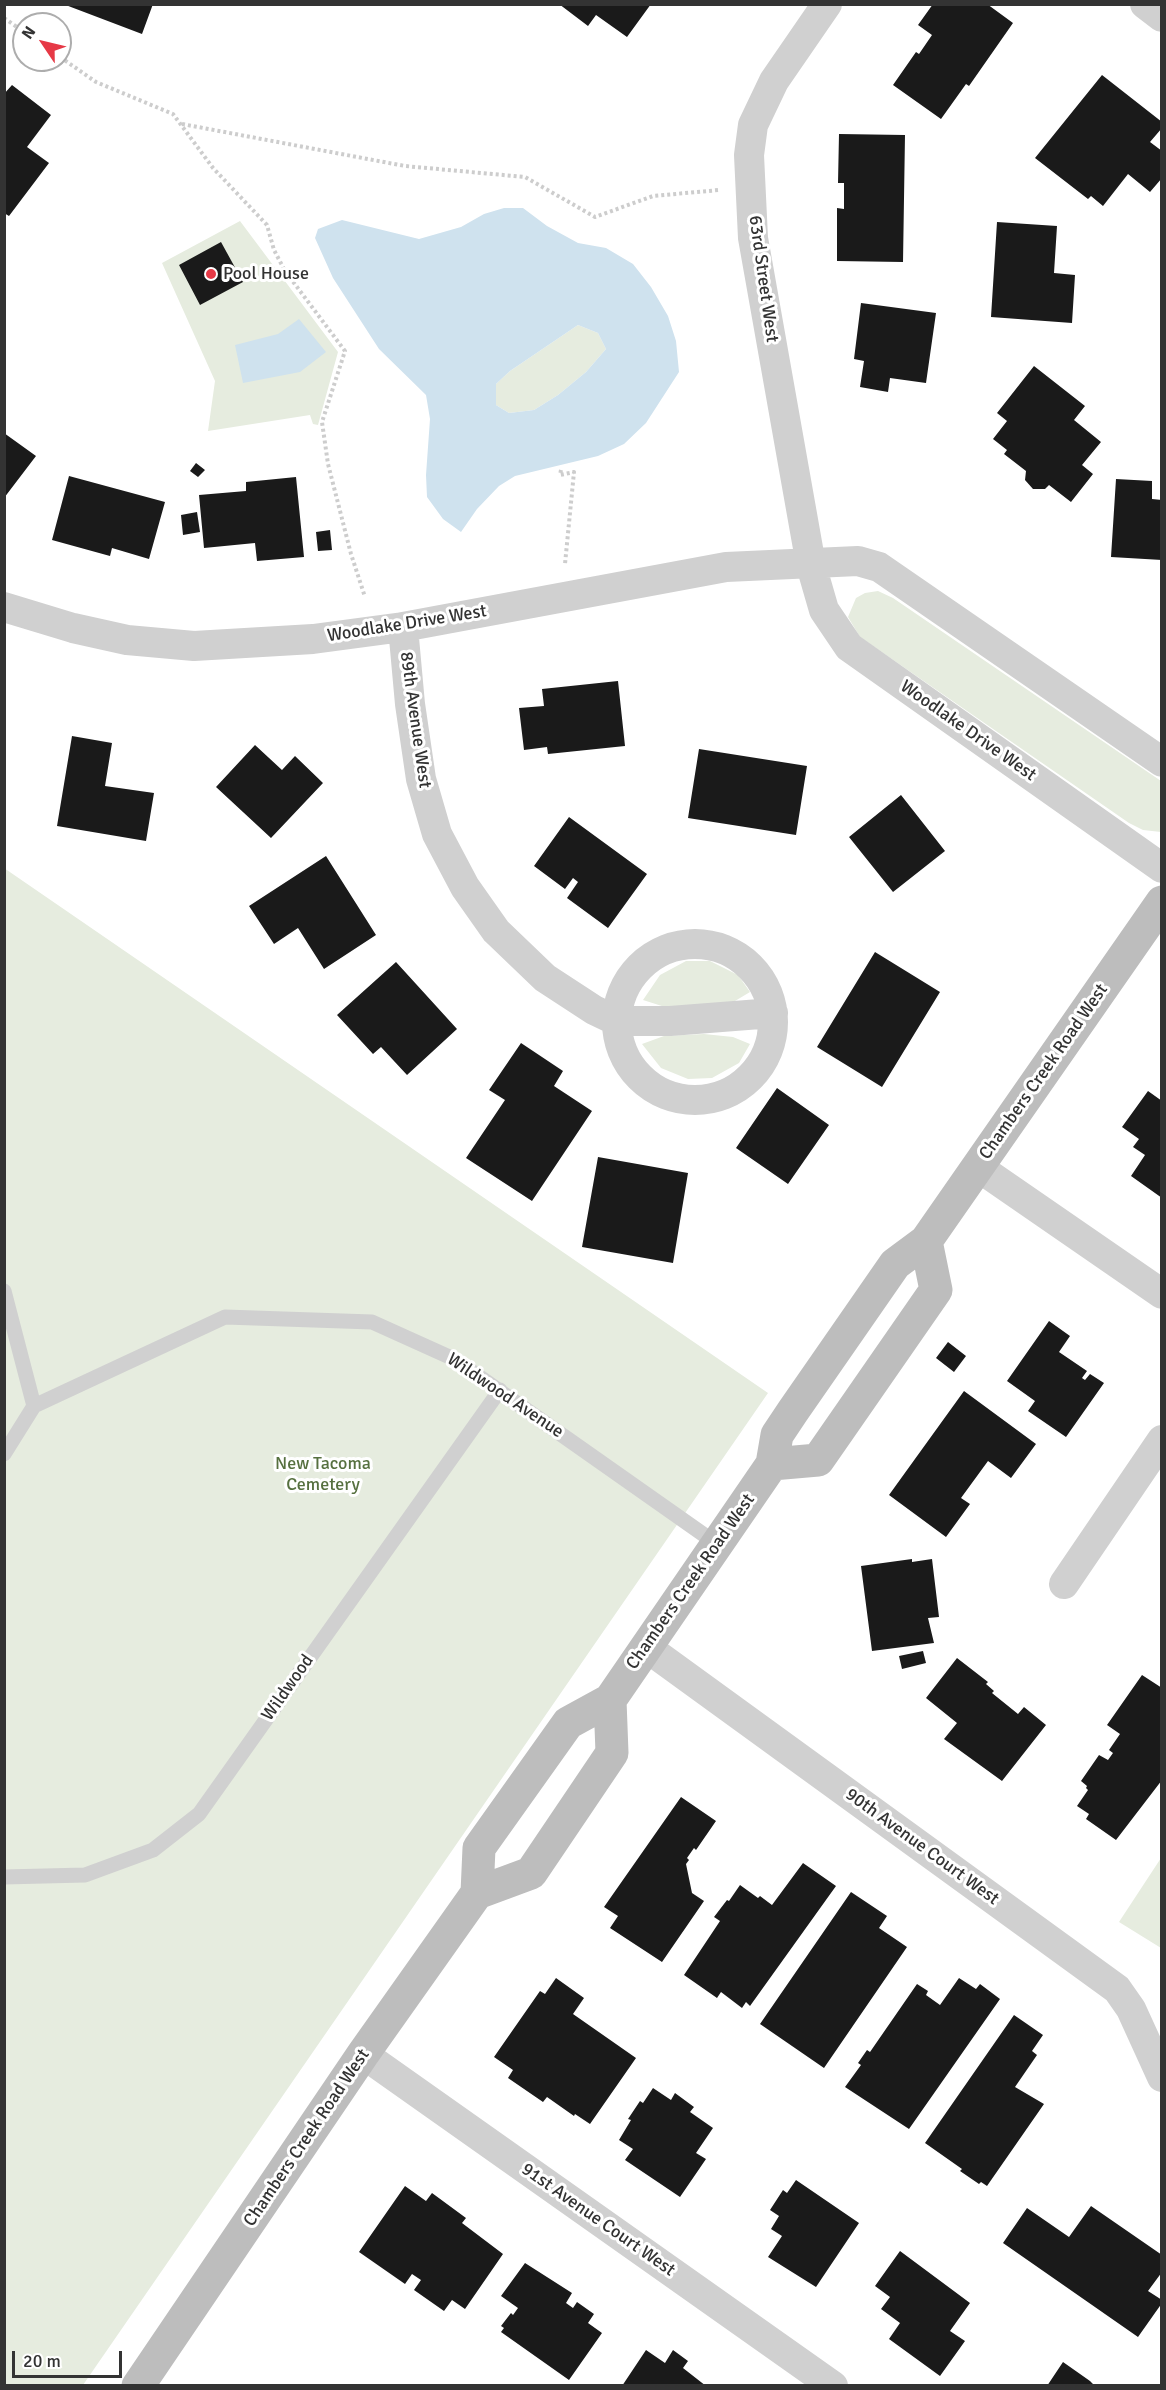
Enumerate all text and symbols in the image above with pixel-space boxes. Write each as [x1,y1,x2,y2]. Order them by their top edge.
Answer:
north arrow [12,12,72,72]
text: N [18,23,40,43]
street label: 63rd Street West [743,214,783,344]
place label: Pool House [223,263,309,285]
marker: Pool House [204,267,218,281]
street label: Woodlake Drive West [326,601,488,647]
street label: 89th Avenue West [395,650,435,790]
street label: Woodlake Drive West [896,676,1040,786]
street label: Chambers Creek Road West [975,980,1113,1164]
street label: Wildwood Avenue [443,1349,567,1443]
park label: New Tacoma Cemetery [275,1453,371,1496]
street label: Chambers Creek Road West [622,1490,760,1674]
street label: Wildwood [257,1651,319,1725]
street label: 90th Avenue Court West [841,1784,1003,1910]
street label: Chambers Creek Road West [239,2045,375,2231]
street label: 91st Avenue Court West [517,2159,679,2281]
scale bar [15,2339,124,2377]
text: 20 m [23,2350,61,2372]

